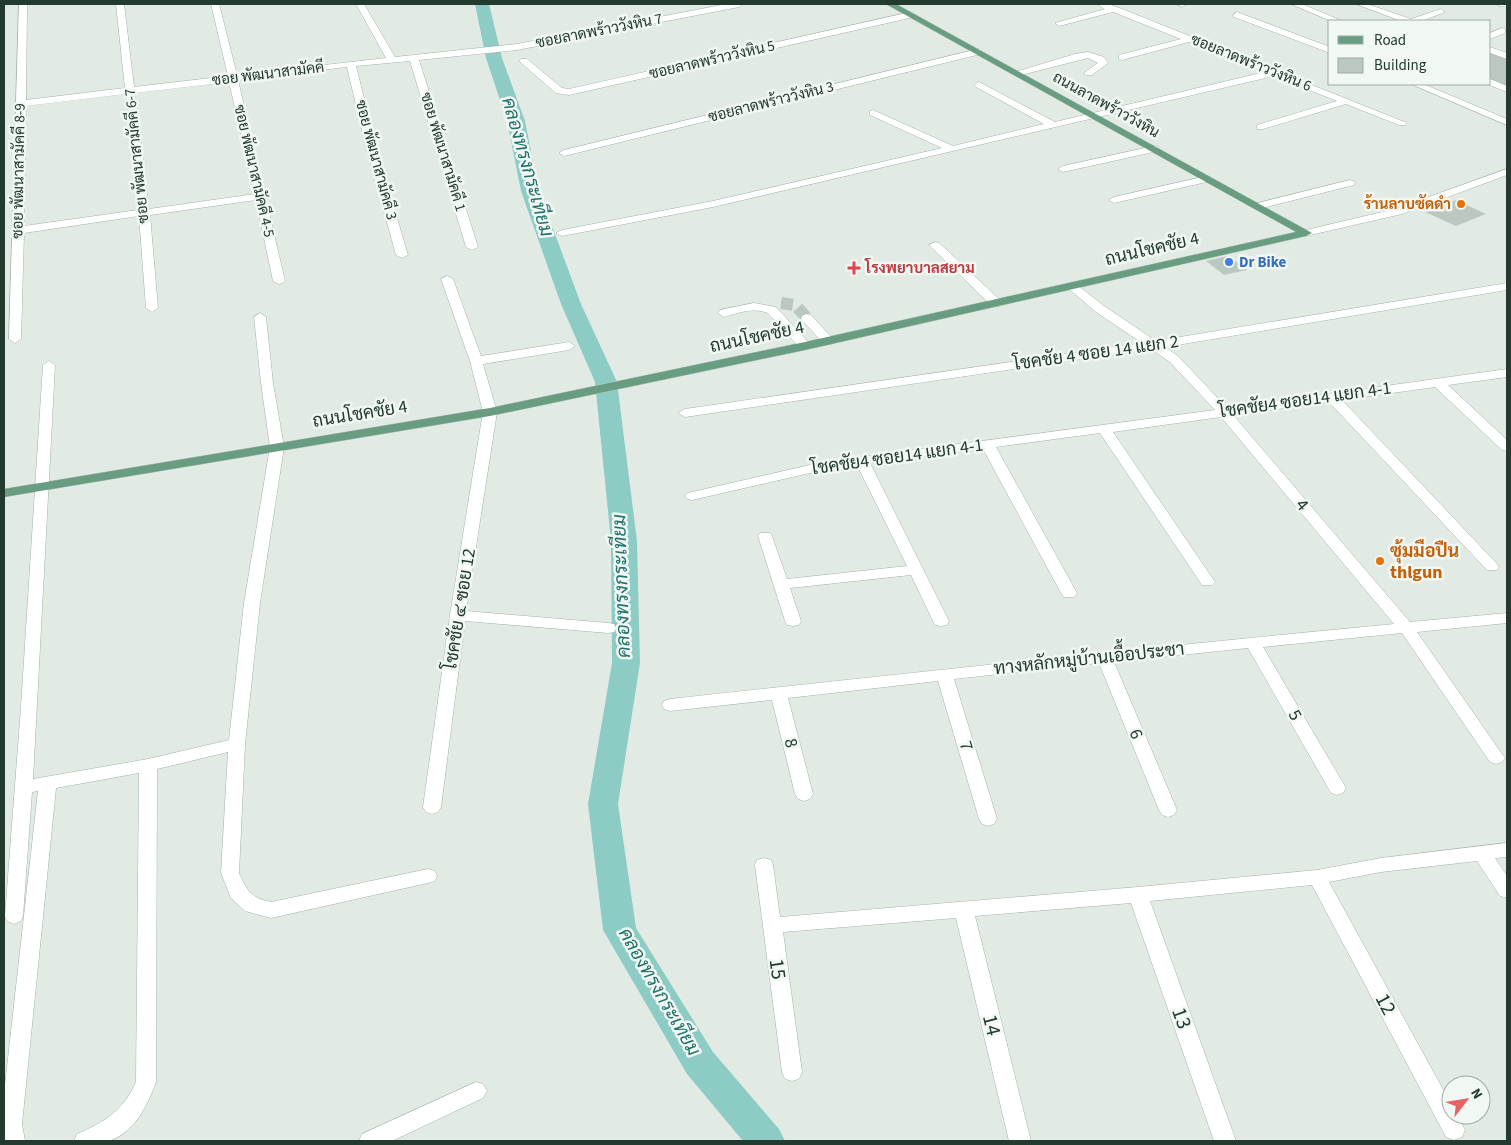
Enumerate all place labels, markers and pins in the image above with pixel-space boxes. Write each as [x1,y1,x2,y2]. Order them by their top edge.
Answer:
place label: ร้านลาบซัดดำ [1364,194,1451,215]
marker: ร้านลาบซัดดำ [1455,198,1467,210]
place label: Dr Bike [1239,252,1287,273]
marker: Dr Bike [1223,256,1235,268]
place label: โรงพยาบาลสยาม [864,257,975,279]
marker: โรงพยาบาลสยาม [847,261,861,275]
place label: ซุ้มมือปืน thlgun [1390,539,1459,585]
marker: ซุ้มมือปืน thlgun [1374,555,1386,567]

